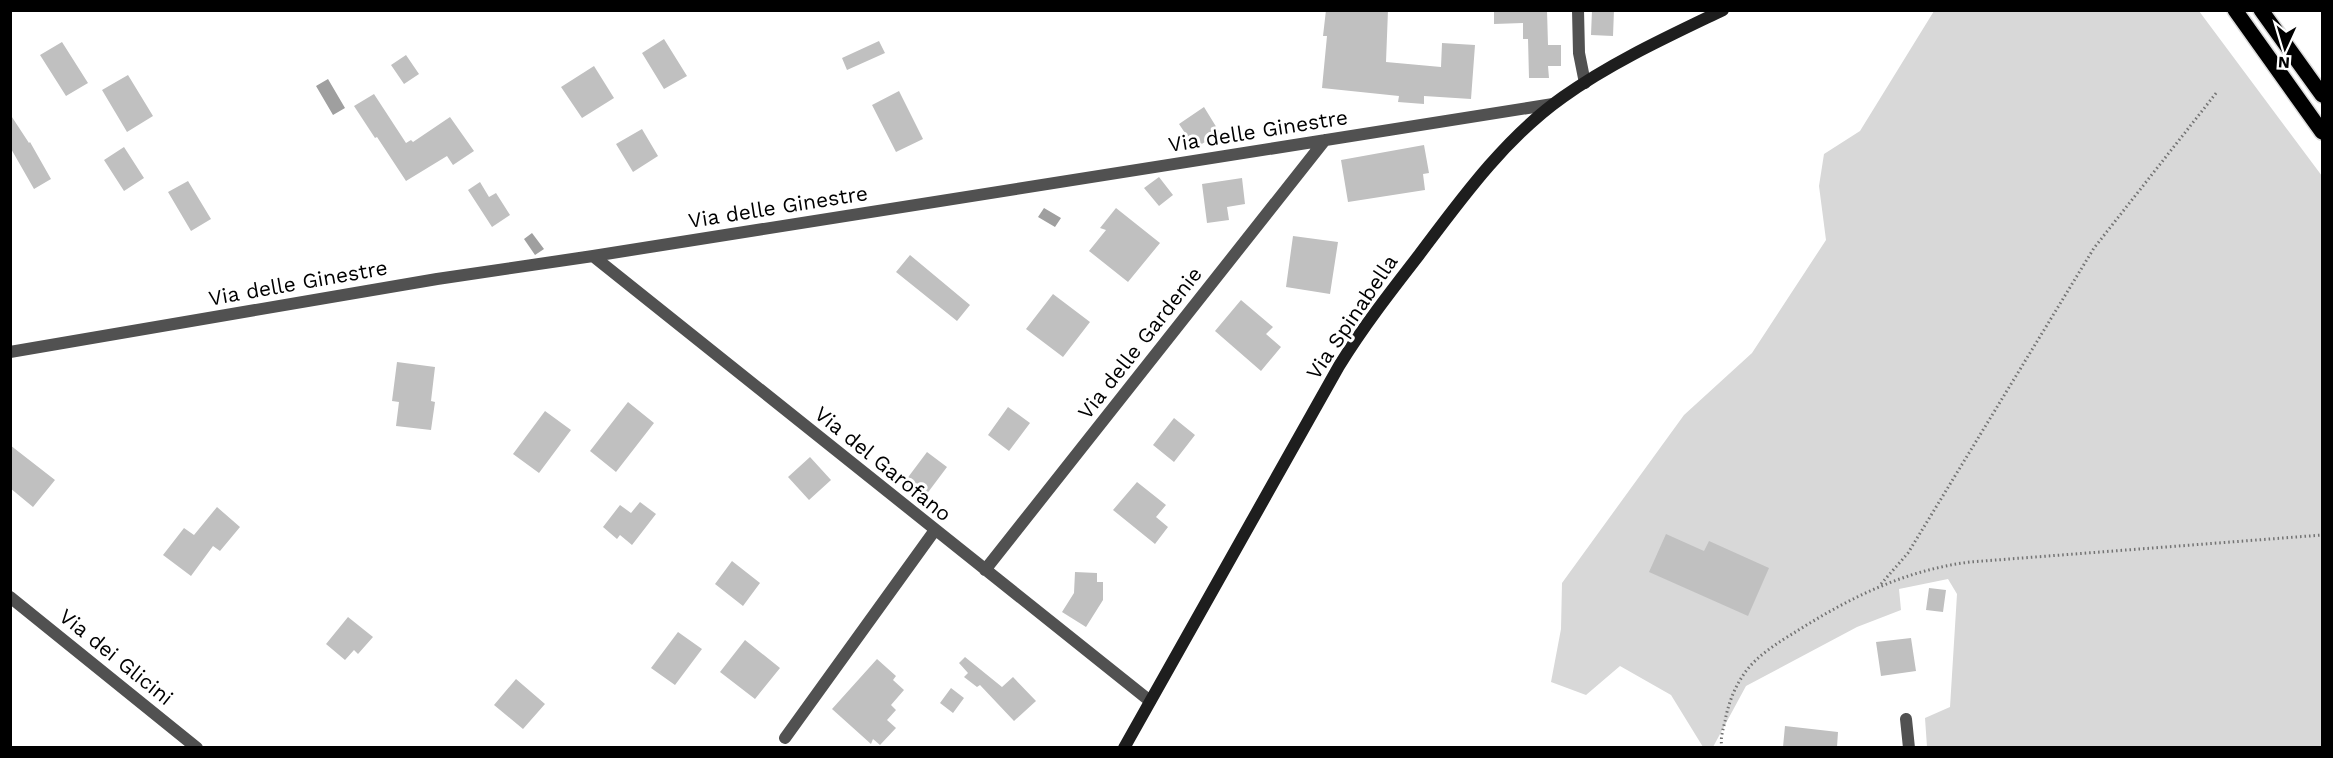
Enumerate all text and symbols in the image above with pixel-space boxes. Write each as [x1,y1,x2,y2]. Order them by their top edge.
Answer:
north arrow [2255,18,2315,78]
text: N [2277,53,2291,72]
street label: Via delle Ginestre [1166,104,1349,157]
street label: Via delle Ginestre [686,180,869,233]
street label: Via Spinabella [1301,250,1402,384]
street label: Via delle Ginestre [206,254,389,311]
street label: Via delle Gardenie [1072,262,1207,424]
street label: Via del Garofano [810,401,957,526]
street label: Via dei Glicini [54,603,178,710]

